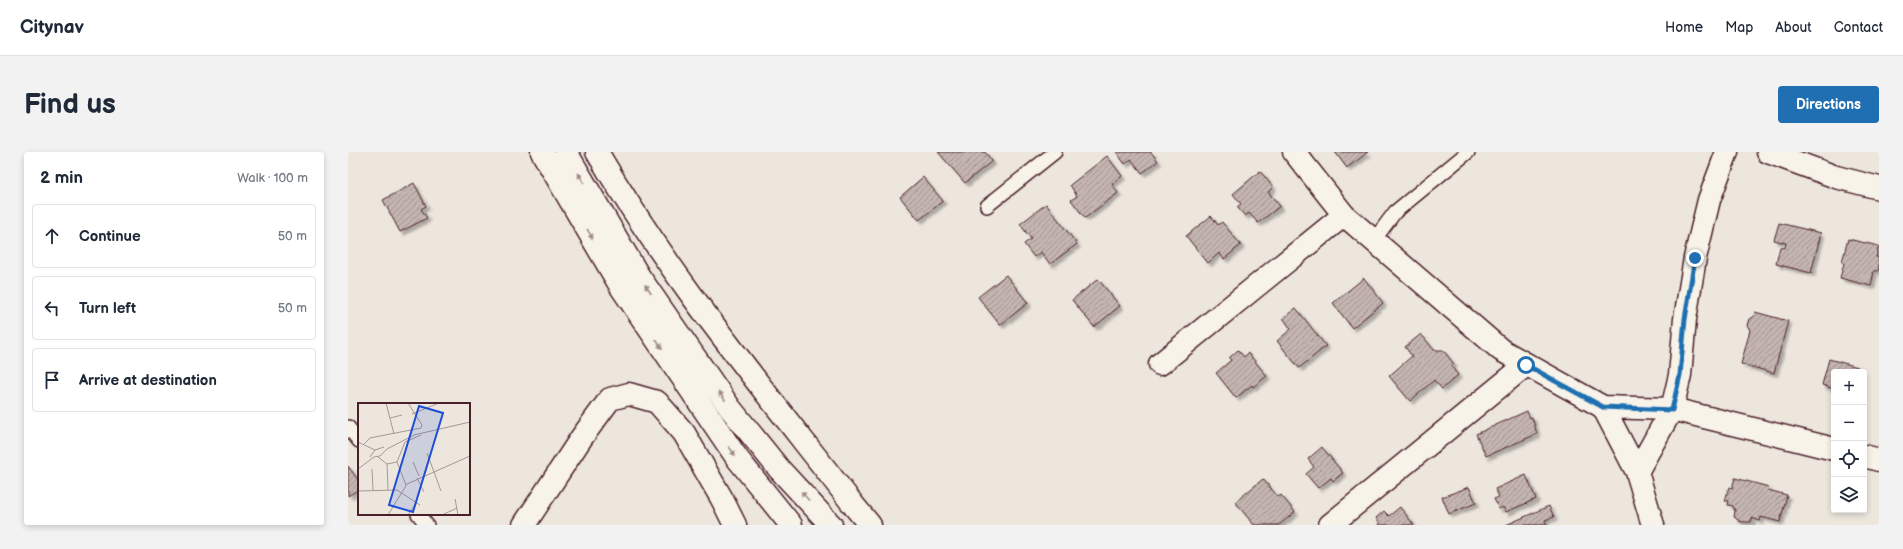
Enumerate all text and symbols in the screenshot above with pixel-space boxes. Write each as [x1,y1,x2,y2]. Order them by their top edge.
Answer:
text: Citynav [20,16,84,39]
text: Home [1665,19,1703,36]
text: Map [1725,19,1753,36]
text: About [1775,19,1812,36]
text: Contact [1834,19,1883,36]
button: Directions [1778,86,1879,123]
text: Find us [24,88,116,121]
text: 2 min [40,168,83,188]
text: Walk · 100 m [237,170,308,186]
one-way arrow [577,172,584,184]
icon: ahead [41,225,63,247]
text: Continue [79,227,141,246]
text: 50 m [278,228,307,244]
one-way arrow [586,228,593,240]
route end [1686,249,1704,267]
one-way arrow [644,284,652,295]
icon: left [41,297,63,319]
text: Turn left [79,299,136,318]
text: 50 m [278,300,307,316]
one-way arrow [655,339,663,349]
route start [1517,356,1535,374]
icon: arrive [41,369,63,391]
map controls [1831,369,1867,513]
button: + [1831,369,1867,405]
text: Arrive at destination [79,371,217,390]
one-way arrow [718,391,726,401]
inset map [358,403,470,515]
button: − [1831,405,1867,441]
button: locate [1831,441,1867,477]
one-way arrow [728,446,736,457]
button: layers [1831,477,1867,513]
one-way arrow [800,491,809,501]

